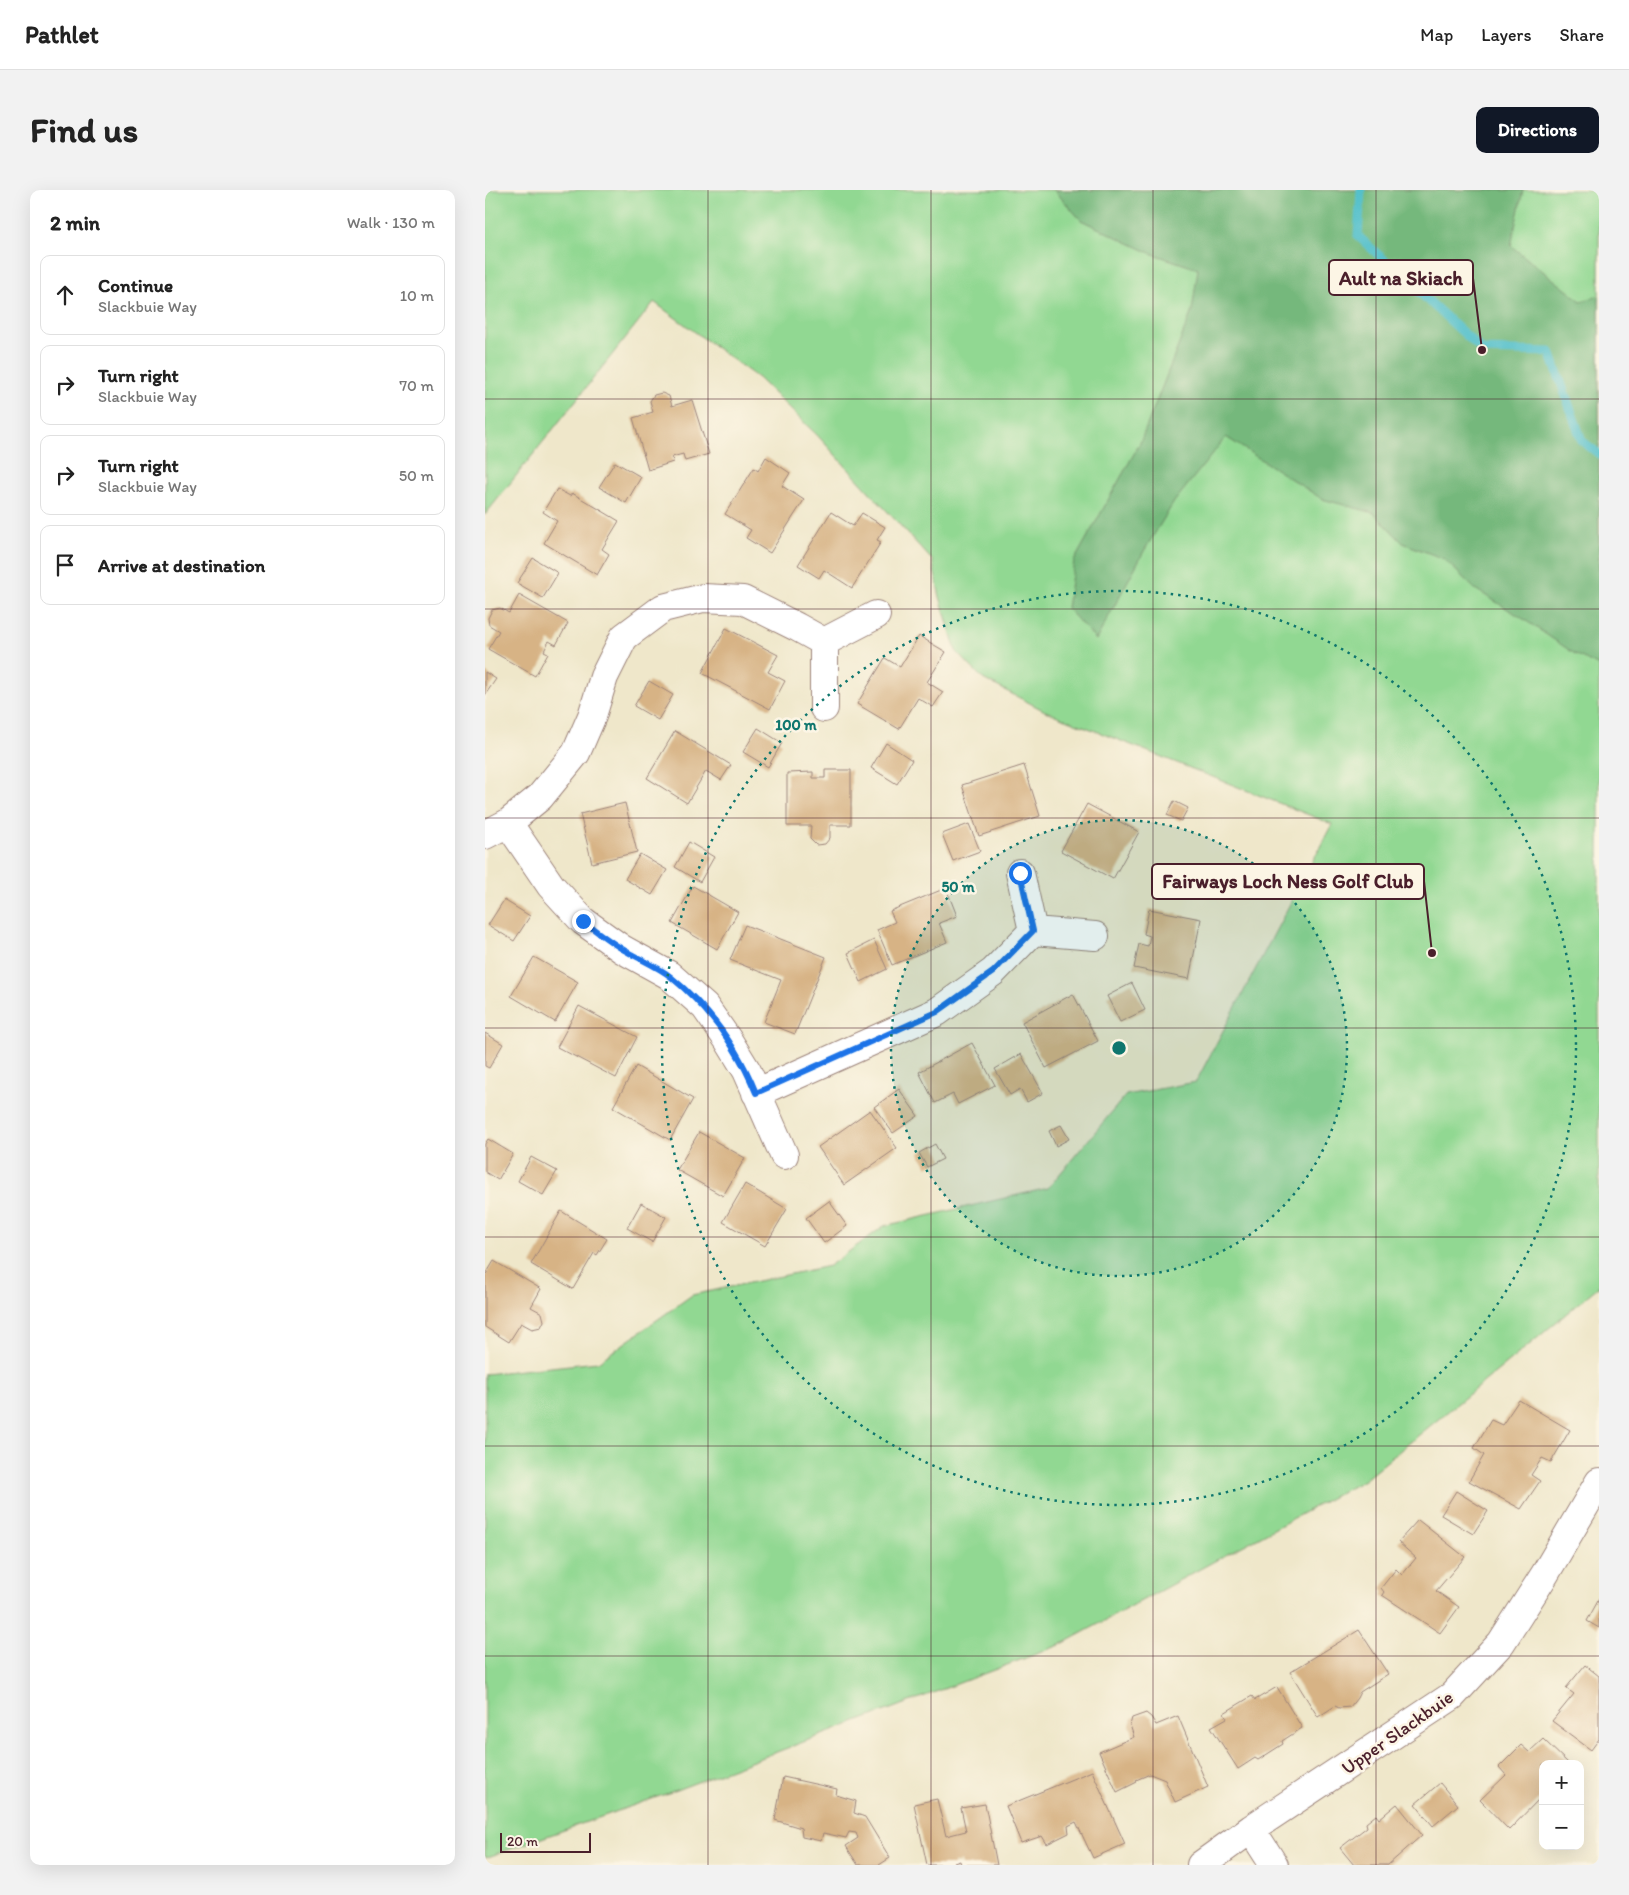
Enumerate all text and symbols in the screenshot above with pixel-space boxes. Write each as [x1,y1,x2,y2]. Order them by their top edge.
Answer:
text: Pathlet [25,20,99,49]
text: Map [1420,24,1453,46]
text: Layers [1481,24,1531,46]
text: Share [1559,24,1604,46]
button: Directions [1476,107,1599,153]
text: Find us [30,109,138,151]
text: 2 min [50,210,100,235]
text: Walk · 130 m [347,213,435,232]
callout: Ault na Skiach [1329,260,1473,295]
text: Ault na Skiach [1338,266,1463,290]
text: Continue [98,274,173,297]
icon: ahead [51,281,79,309]
text: 10 m [400,286,434,305]
text: Slackbuie Way [98,297,197,316]
text: Turn right [98,364,179,387]
icon: right [51,371,79,399]
text: 70 m [399,376,434,395]
text: Slackbuie Way [98,387,197,406]
text: Turn right [98,454,179,477]
icon: right [51,461,79,489]
text: 50 m [399,466,434,485]
text: Slackbuie Way [98,477,197,496]
icon: arrive [51,551,79,579]
text: Arrive at destination [98,554,265,577]
text: 100 m [775,716,817,734]
route start [1009,862,1032,885]
callout: Fairways Loch Ness Golf Club [1152,864,1424,899]
text: Fairways Loch Ness Golf Club [1162,869,1414,894]
text: 50 m [941,878,975,896]
route end [572,910,595,933]
centre of rings [1110,1039,1128,1057]
street label: Upper Slackbuie [1337,1685,1458,1779]
map controls [1539,1760,1584,1850]
button: + [1539,1760,1584,1805]
button: − [1539,1805,1584,1850]
scale bar [500,1830,591,1853]
text: 20 m [507,1833,538,1850]

